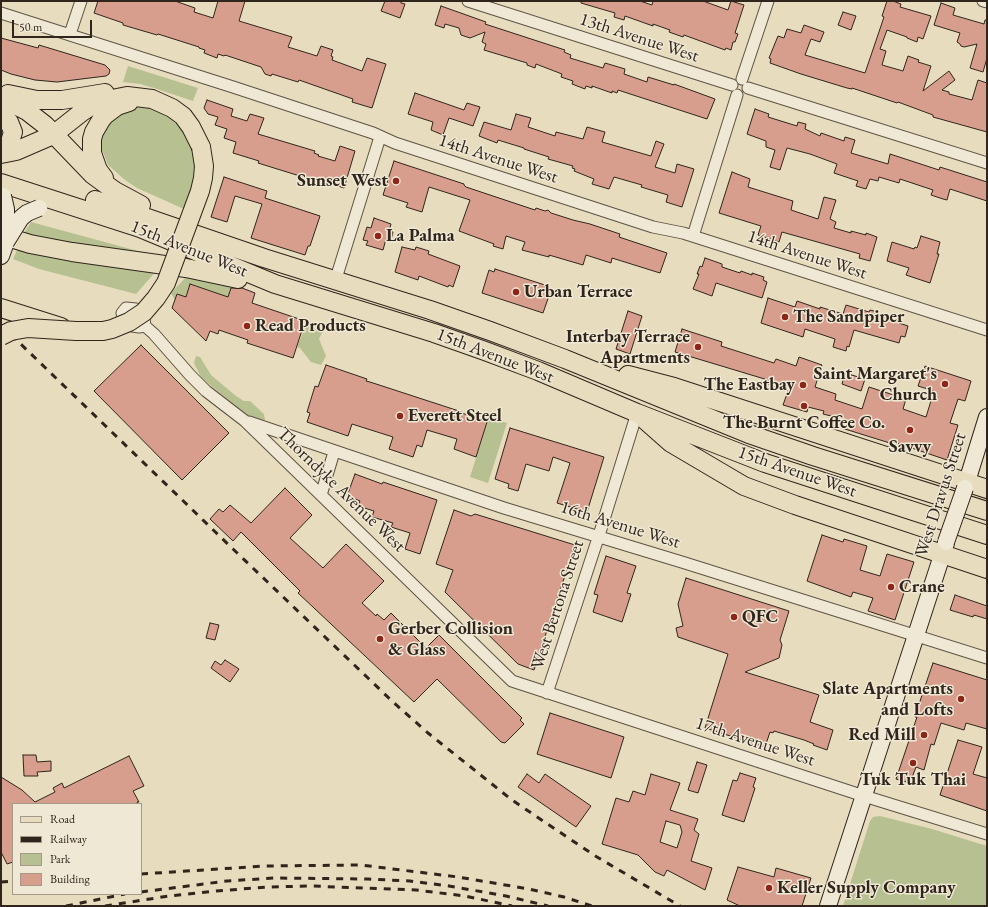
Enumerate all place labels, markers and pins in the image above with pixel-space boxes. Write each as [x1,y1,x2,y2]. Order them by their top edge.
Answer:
place label: Sunset West [297,170,388,192]
marker: Sunset West [391,176,401,186]
place label: La Palma [386,225,455,247]
marker: La Palma [373,231,383,241]
place label: Urban Terrace [524,281,633,303]
marker: Urban Terrace [511,287,521,297]
place label: The Sandpiper [793,306,904,328]
marker: The Sandpiper [780,312,790,322]
place label: Read Products [255,315,366,337]
marker: Read Products [242,321,252,331]
place label: Interbay Terrace Apartments [566,326,690,368]
marker: Interbay Terrace Apartments [693,342,703,352]
place label: Saint Margaret's Church [813,363,937,406]
place label: The Eastbay [704,374,795,396]
marker: Saint Margaret's Church [940,379,950,389]
marker: The Eastbay [798,380,808,390]
marker: The Burnt Coffee Co. [799,401,809,411]
place label: Everett Steel [408,405,502,427]
marker: Everett Steel [395,411,405,421]
place label: The Burnt Coffee Co. [723,412,885,434]
marker: Savvy [905,425,915,435]
place label: Savvy [889,436,931,458]
place label: Crane [899,576,945,598]
marker: Crane [886,582,896,592]
place label: QFC [742,606,778,628]
marker: QFC [729,612,739,622]
place label: Gerber Collision & Glass [388,618,513,660]
marker: Gerber Collision & Glass [375,634,385,644]
place label: Slate Apartments and Lofts [823,678,953,720]
marker: Slate Apartments and Lofts [956,694,966,704]
place label: Red Mill [849,724,916,746]
marker: Red Mill [919,730,929,740]
marker: Tuk Tuk Thai [908,758,918,768]
place label: Tuk Tuk Thai [860,769,966,791]
place label: Keller Supply Company [777,877,956,899]
marker: Keller Supply Company [764,883,774,893]

